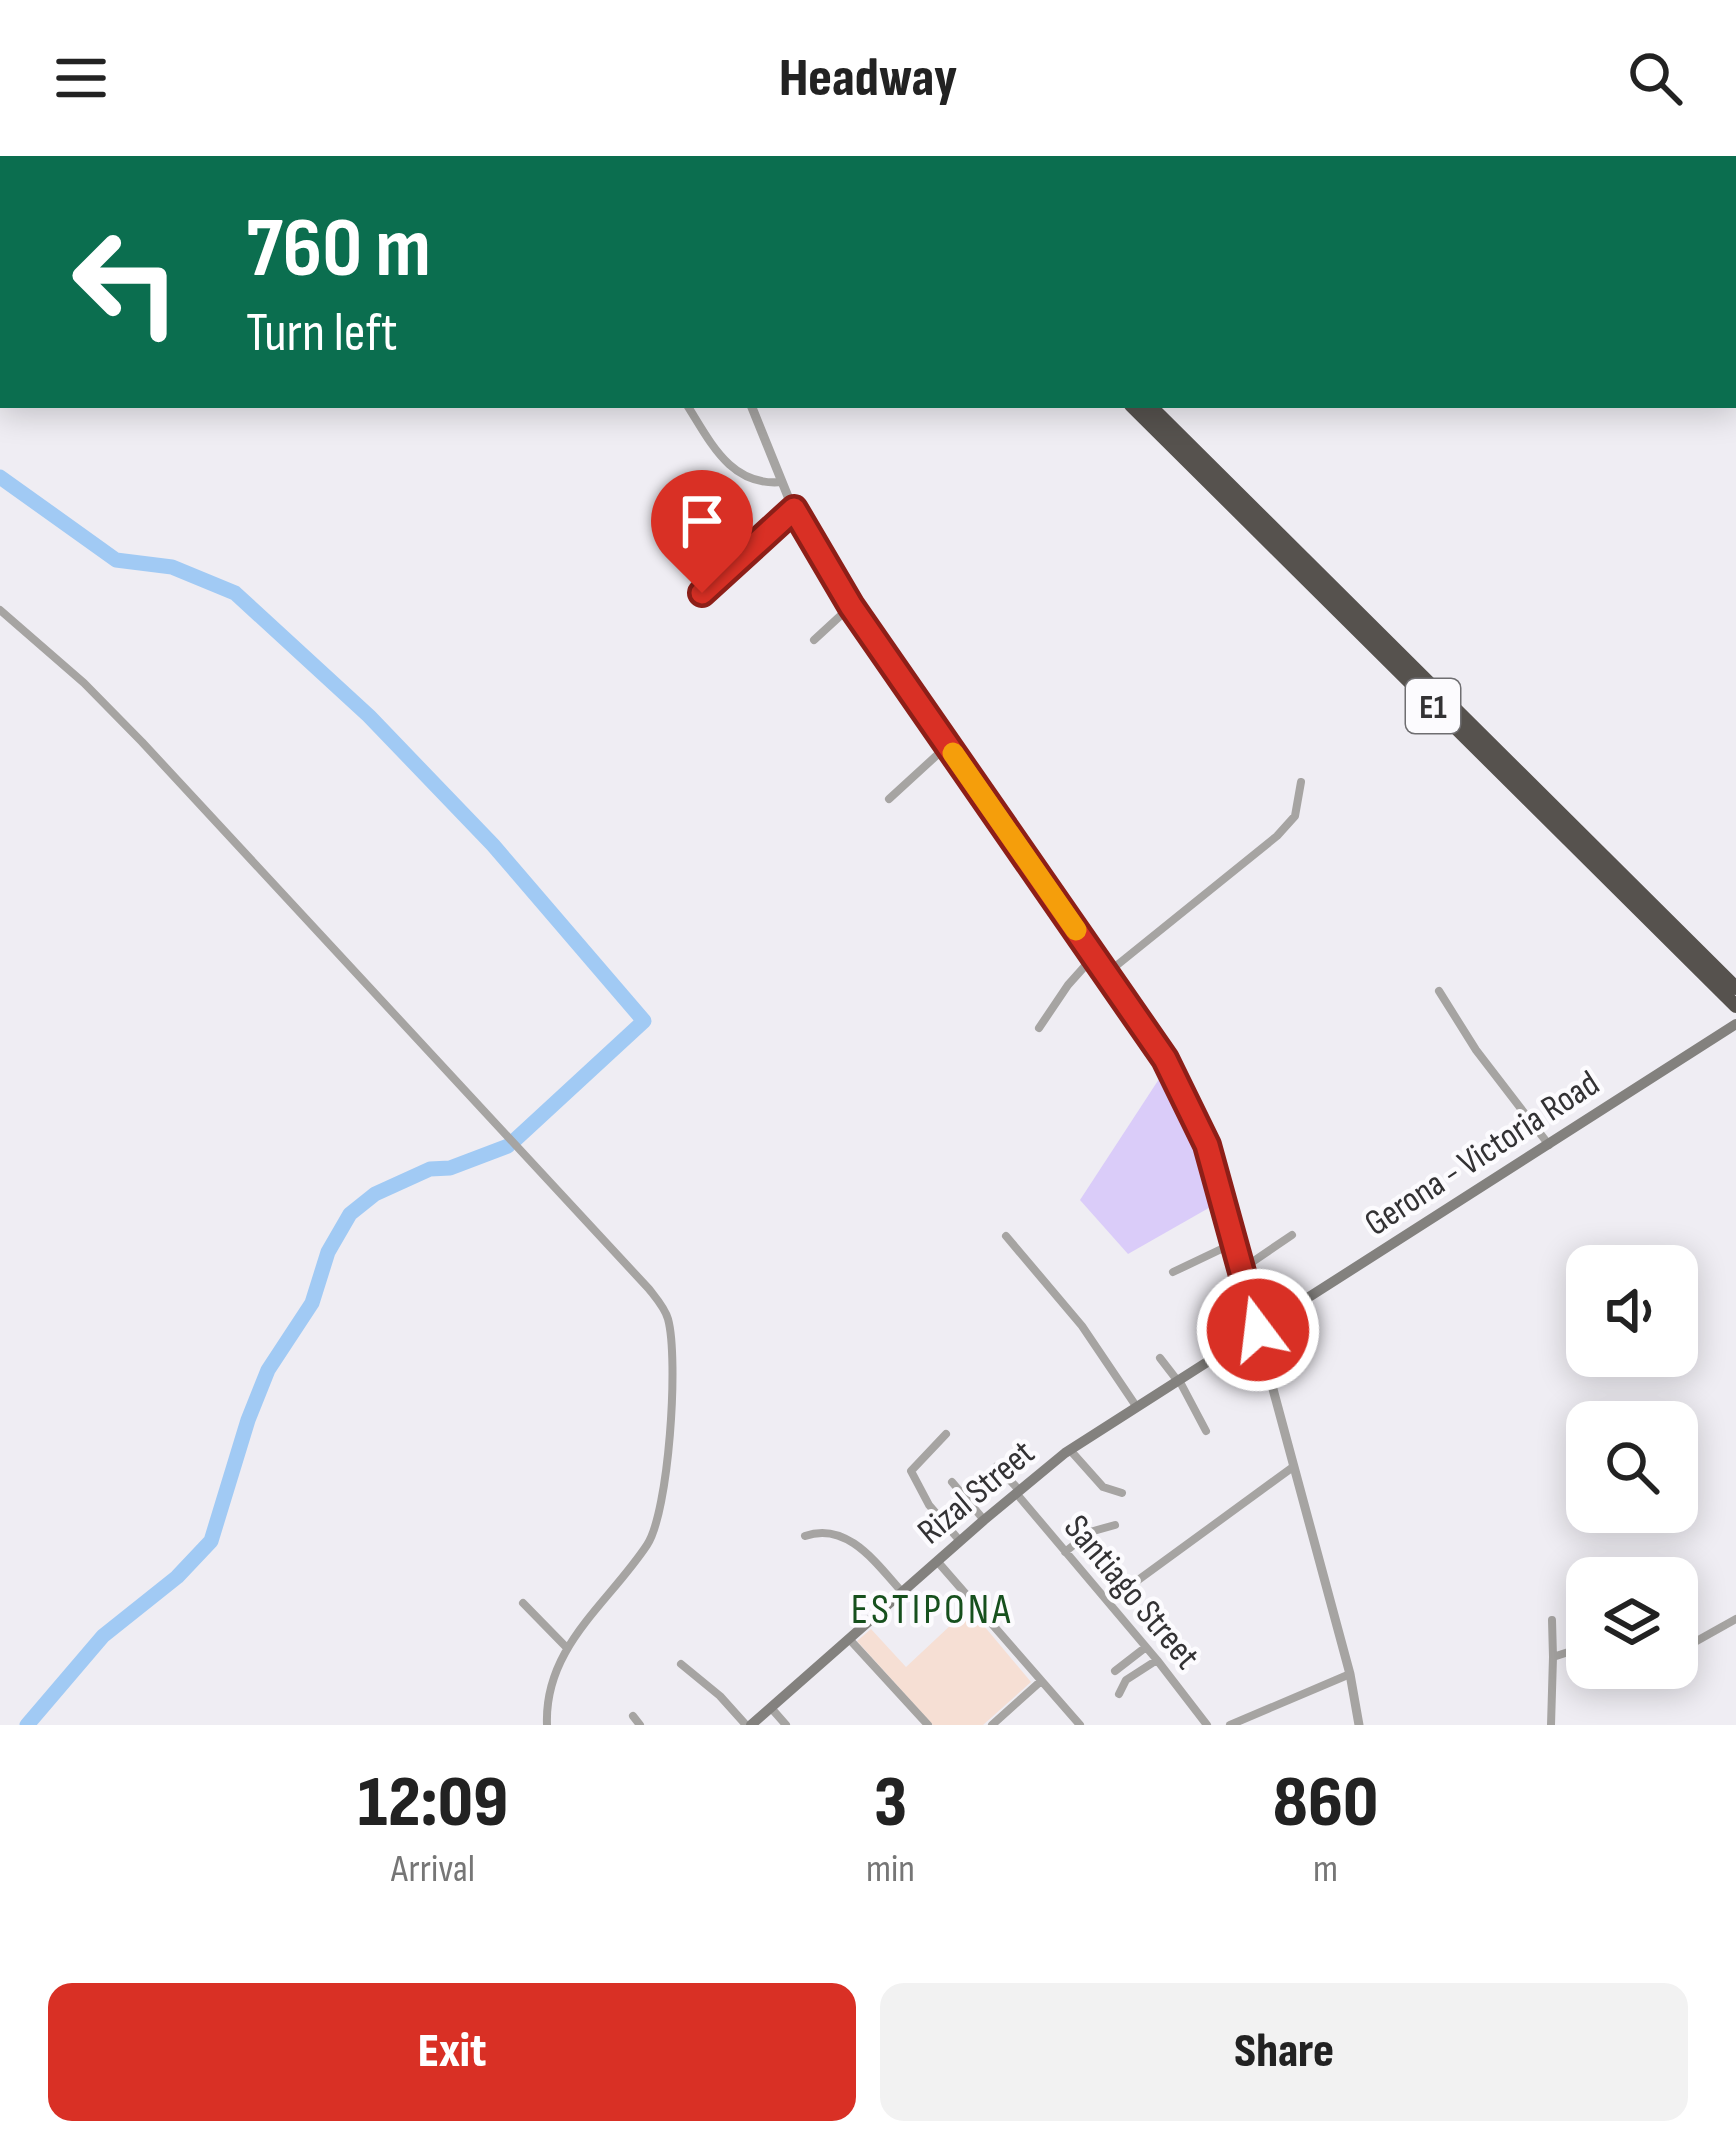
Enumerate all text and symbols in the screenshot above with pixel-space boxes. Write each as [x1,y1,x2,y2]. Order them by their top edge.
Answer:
icon: menu [48,45,114,111]
icon: search [1622,45,1688,111]
text: Headway [779,46,957,111]
text: 760 m [246,199,431,300]
icon: left [48,204,204,360]
text: Turn left [246,301,398,366]
pin [651,470,753,593]
icon: arrive [669,488,735,554]
road number: E1 [1406,679,1460,733]
street label: Gerona - Victoria Road [1357,1062,1607,1246]
map controls [1566,1245,1698,1689]
button: sound [1566,1245,1698,1377]
position arrow [1195,1267,1321,1393]
button: search [1566,1401,1698,1533]
street label: Rizal Street [910,1432,1043,1554]
street label: Santiago Street [1054,1507,1208,1678]
button: layers [1566,1557,1698,1689]
district label: ESTIPONA [851,1585,1013,1636]
text: 12:09 [358,1760,508,1847]
text: 3 [874,1760,907,1847]
text: 860 [1273,1760,1378,1847]
text: Arrival [391,1846,475,1893]
text: min [866,1846,915,1893]
text: m [1313,1846,1338,1893]
button: Exit [48,1983,856,2121]
button: Share [880,1983,1688,2121]

